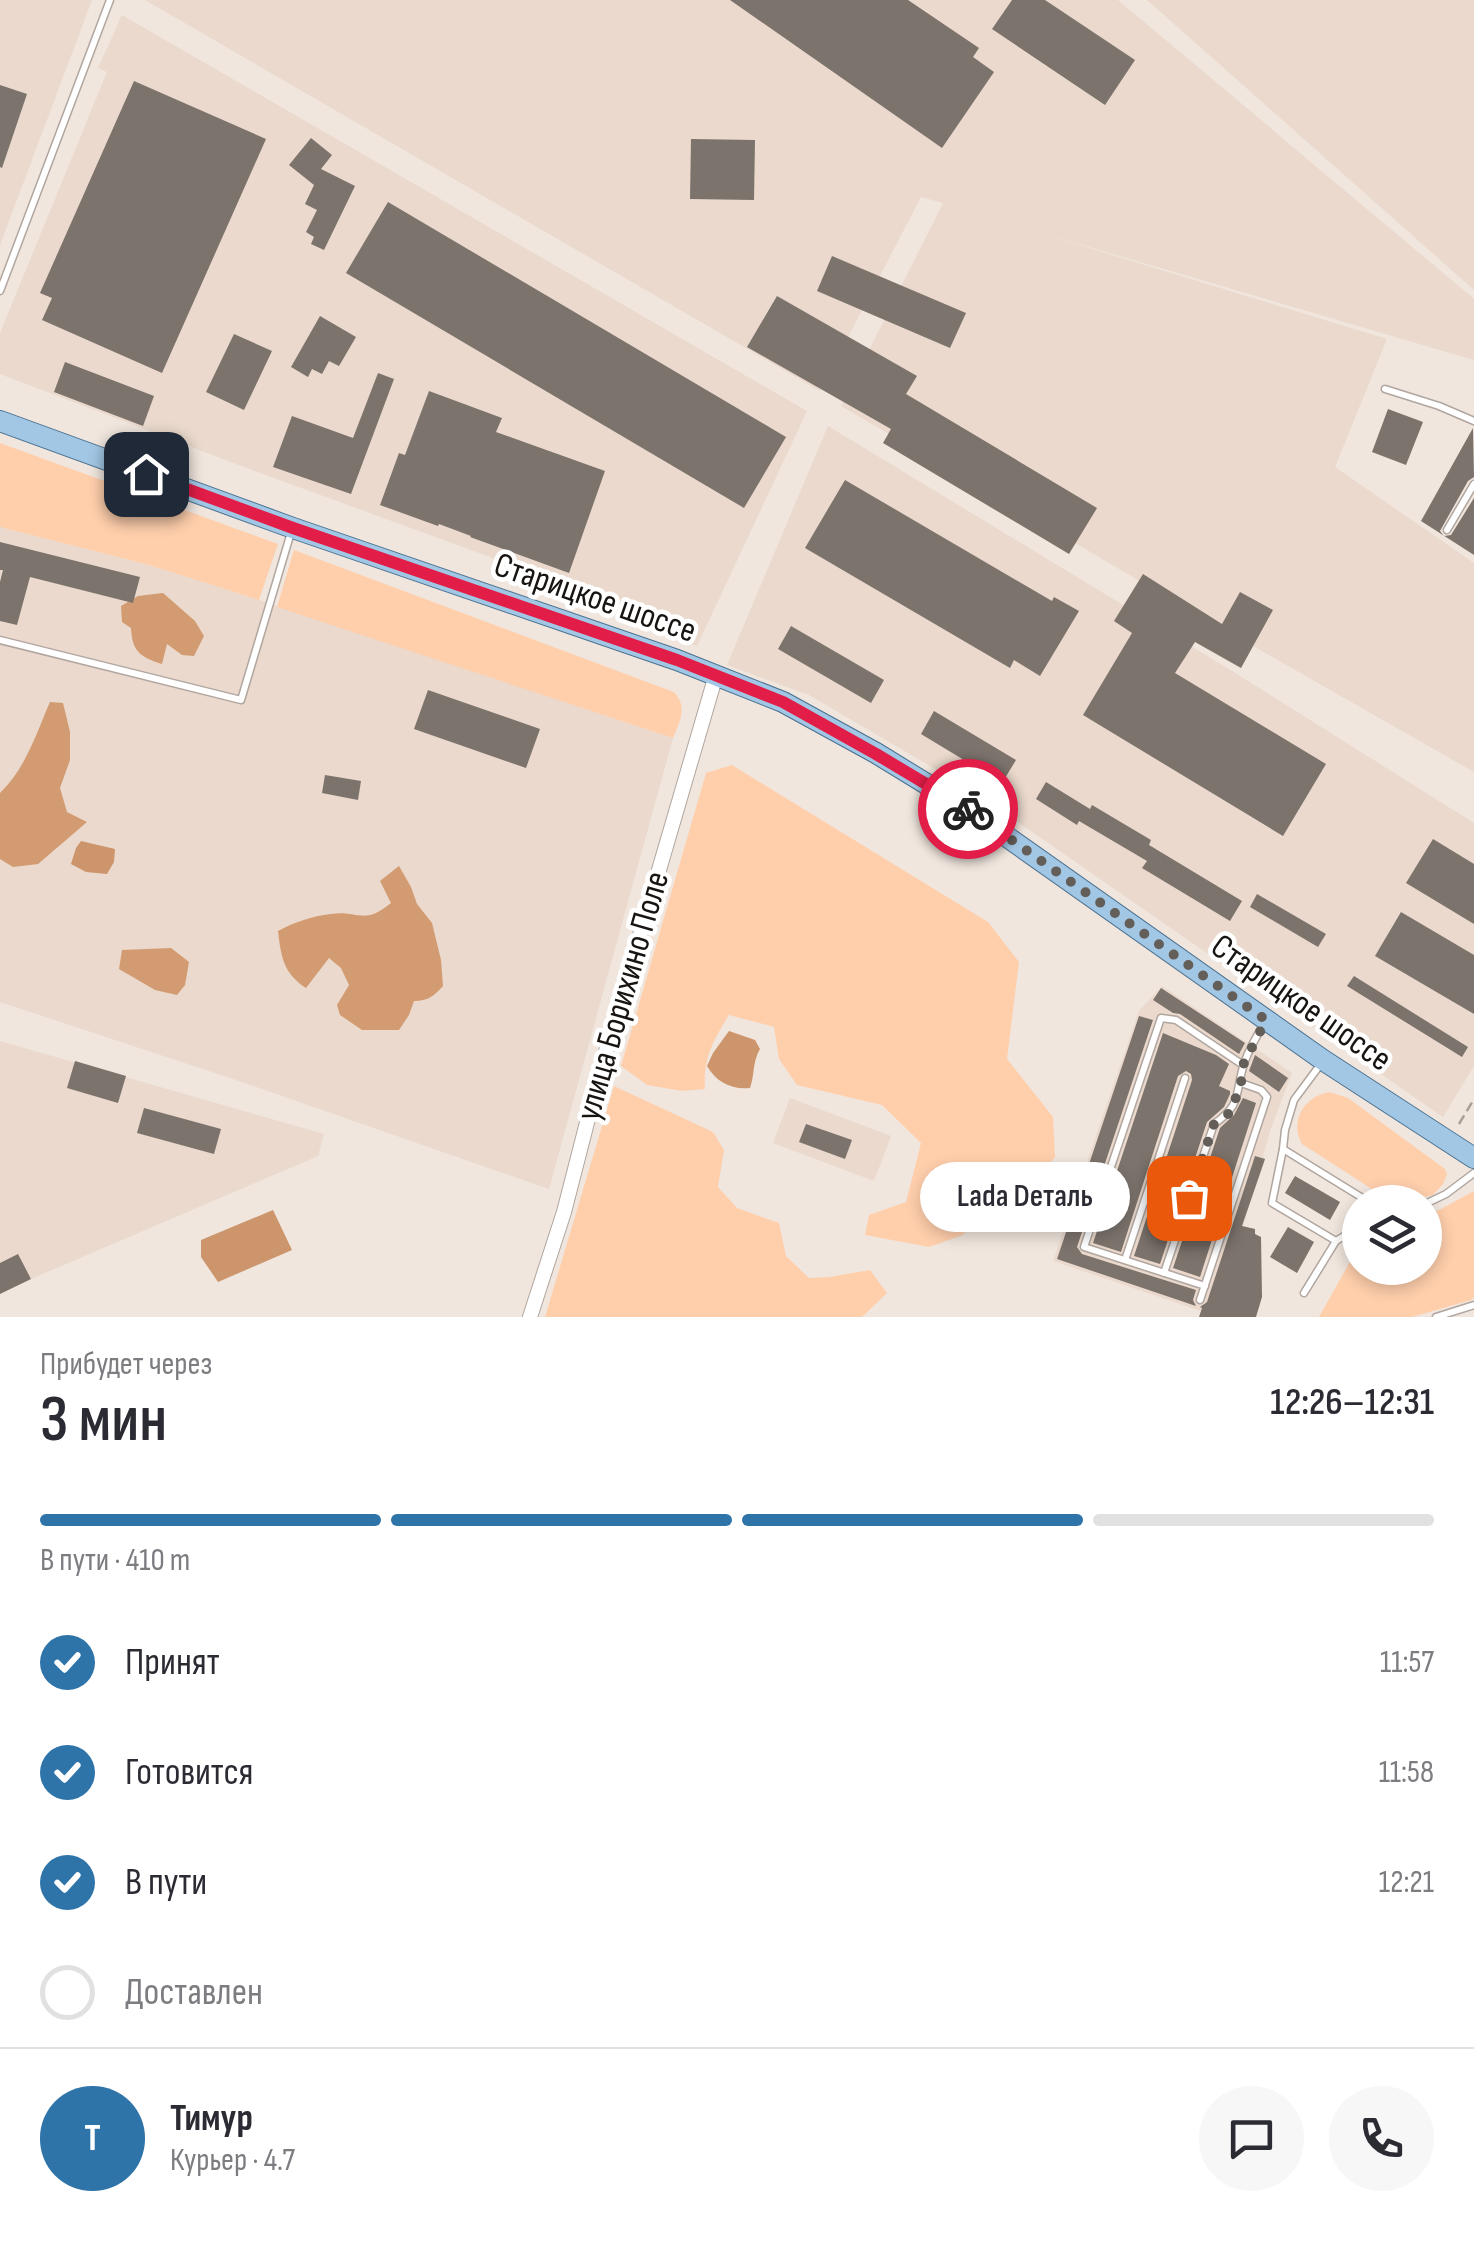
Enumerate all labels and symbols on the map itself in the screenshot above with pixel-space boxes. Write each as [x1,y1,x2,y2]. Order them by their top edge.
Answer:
pin [104,432,189,517]
street label: Старицкое шоссе [488,543,702,653]
courier [918,759,1018,859]
street label: улица Борихино Поле [567,867,679,1125]
street label: Старицкое шоссе [1202,925,1400,1081]
pin [1147,1156,1232,1241]
callout: Lada Dеталь [919,1163,1129,1233]

